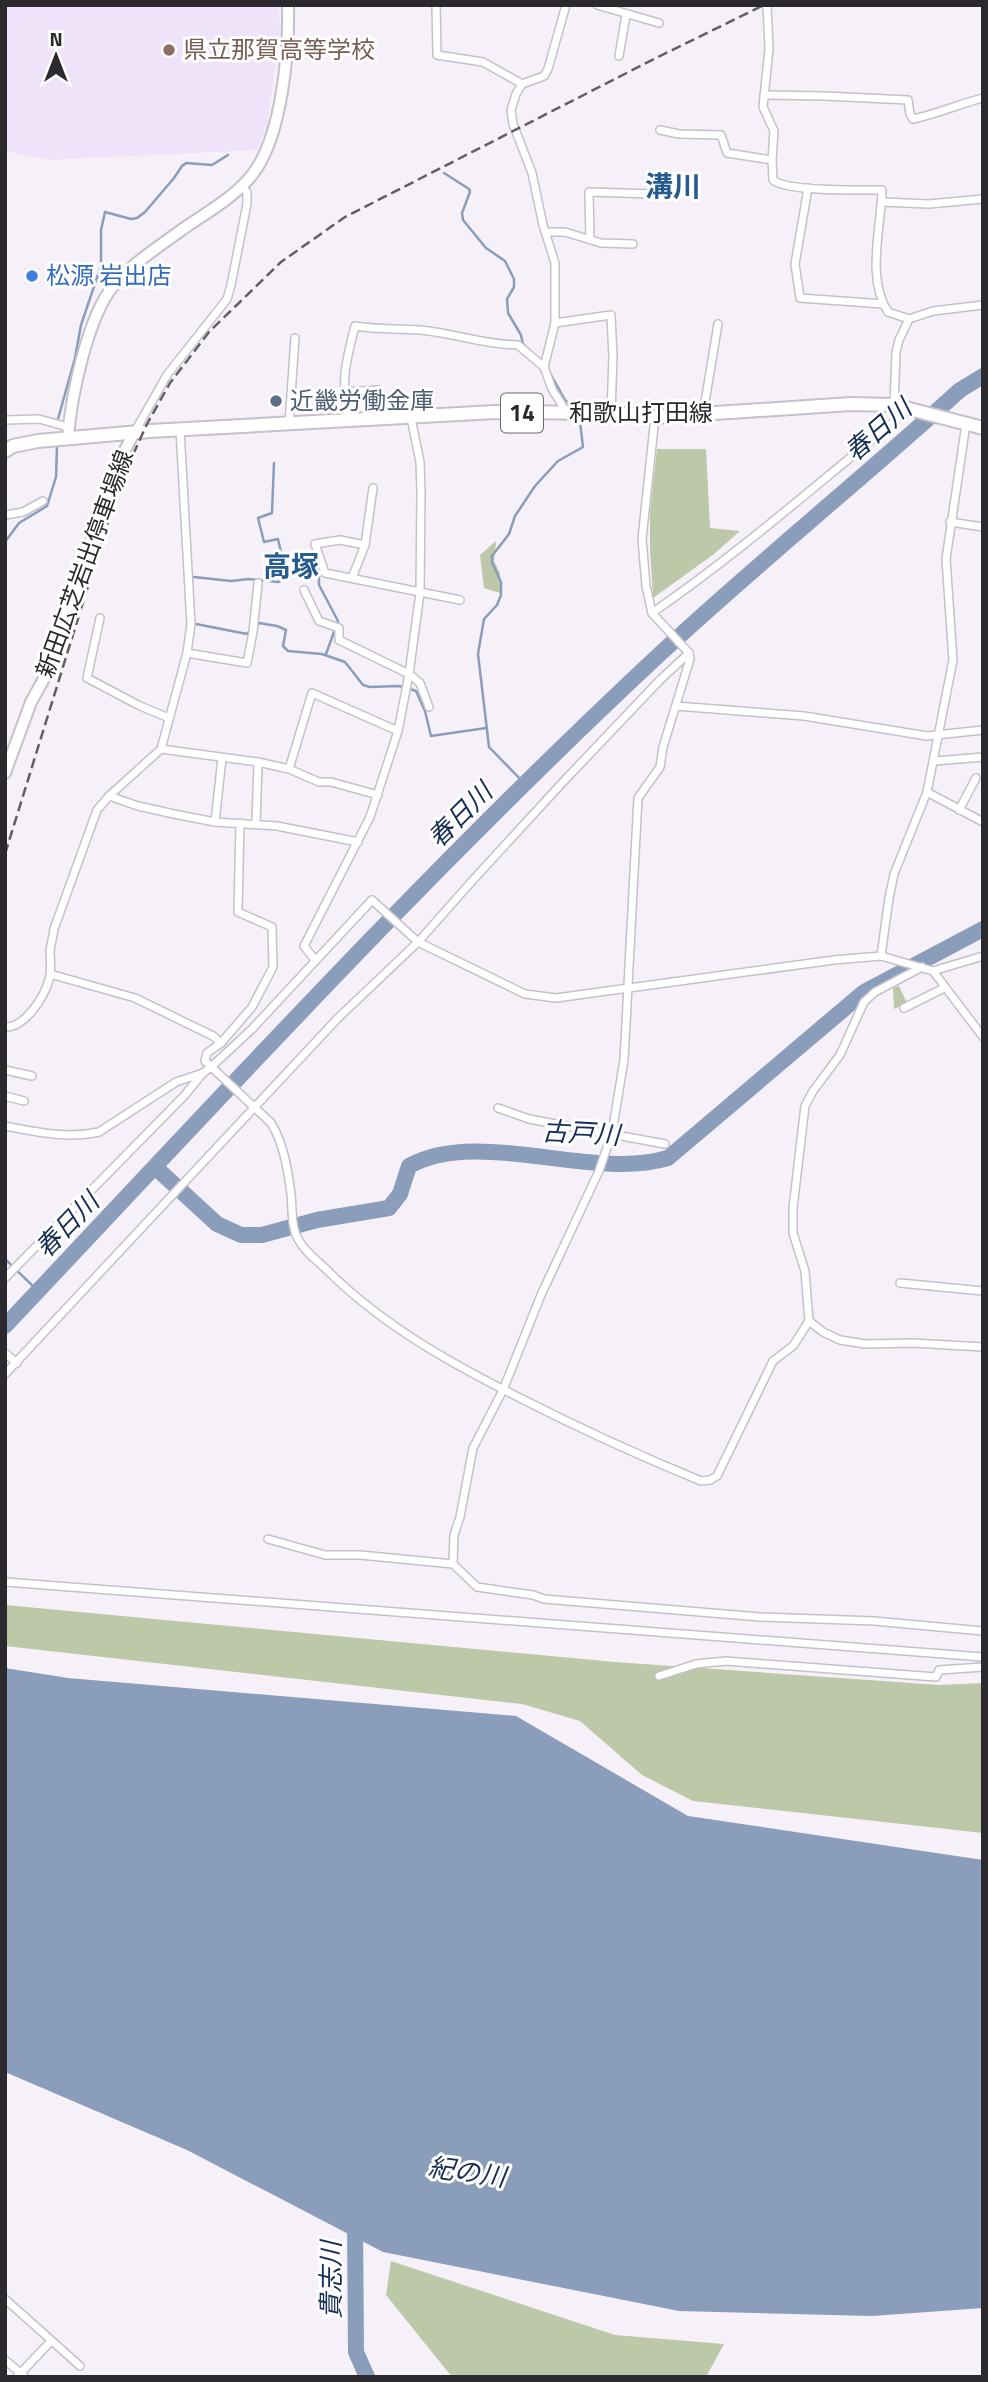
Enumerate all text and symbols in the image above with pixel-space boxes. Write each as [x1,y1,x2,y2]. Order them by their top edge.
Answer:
north arrow [21,21,91,91]
text: N [49,24,63,53]
place label: 県立那賀高等学校 [183,31,375,67]
marker: 県立那賀高等学校 [161,42,177,58]
district label: 溝川 [645,164,701,207]
place label: 松源 岩出店 [46,257,171,293]
marker: 松源 岩出店 [24,268,40,284]
place label: 近畿労働金庫 [290,382,434,418]
water label: 春日川 [835,387,922,470]
marker: 近畿労働金庫 [268,393,284,409]
road number: 14 [501,394,543,432]
street label: 和歌山打田線 [569,394,713,430]
street label: 新田広芝岩出停車場線 [26,445,142,683]
district label: 高塚 [263,544,319,587]
water label: 春日川 [418,771,503,856]
water label: 古戸川 [541,1111,624,1154]
water label: 春日川 [26,1181,110,1266]
water label: 紀の川 [426,2147,511,2197]
water label: 貴志川 [311,2238,350,2319]

